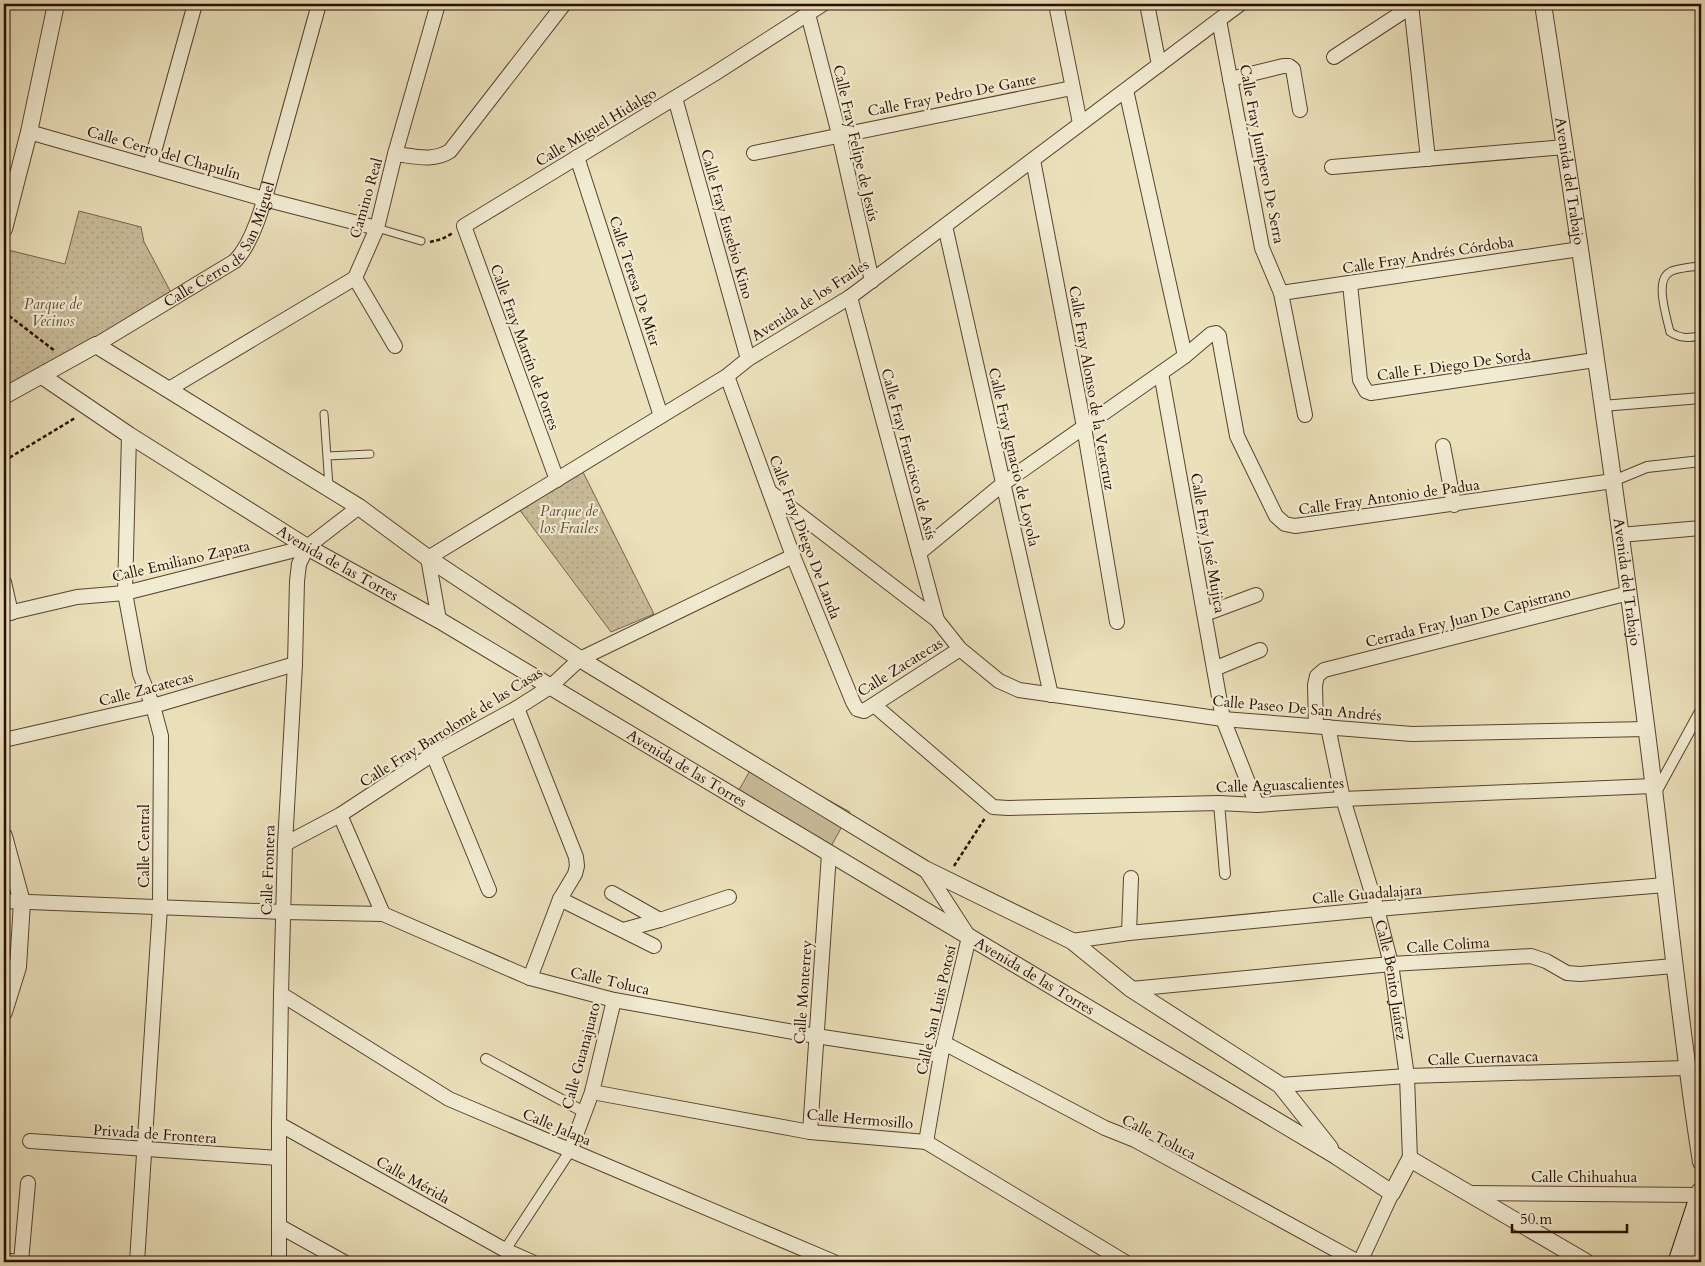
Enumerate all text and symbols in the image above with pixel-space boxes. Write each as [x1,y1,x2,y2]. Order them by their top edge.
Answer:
street label: Calle Fray Felipe de Jesús [828,63,884,223]
street label: Calle Fray Junípero De Serra [1235,63,1289,246]
street label: Calle Fray Pedro De Gante [866,69,1038,121]
street label: Calle Miguel Hidalgo [532,83,660,171]
street label: Avenida del Trabajo [1550,116,1589,246]
street label: Calle Cerro del Chapulín [85,121,244,185]
street label: Calle Fray Eusebio Kino [696,147,758,301]
street label: Camino Real [345,155,387,241]
street label: Calle Cerro de San Miguel [160,179,279,312]
street label: Calle Teresa De Mier [605,213,666,349]
street label: Calle Fray Andrés Córdoba [1341,232,1516,278]
street label: Avenida de los Frailes [747,254,873,346]
street label: Calle Fray Martín de Porres [486,261,564,433]
street label: Calle Fray Alonso de la Veracruz [1064,284,1120,492]
park label: Parque de Vecinos [24,294,82,331]
street label: Calle F. Diego De Sorda [1376,344,1533,386]
street label: Calle Fray Francisco de Asís [876,366,942,542]
street label: Calle Fray Ignacio de Loyola [984,366,1044,549]
street label: Calle Fray Diego De Landa [764,452,846,622]
street label: Calle Fray José Mujica [1186,471,1230,615]
street label: Calle Fray Antonio de Padua [1297,474,1481,520]
park label: Parque de los Frailes [539,501,599,538]
street label: Avenida del Trabajo [1609,517,1646,647]
street label: Avenida de las Torres [273,521,402,606]
street label: Calle Emiliano Zapata [110,535,252,587]
street label: Cerrada Fray Juan De Capistrano [1363,582,1573,652]
street label: Calle Zacatecas [854,633,946,701]
street label: Calle Fray Bartolomé de las Casas [356,662,546,792]
street label: Calle Zacatecas [97,667,195,711]
street label: Calle Paseo De San Andrés [1212,691,1382,725]
street label: Avenida de las Torres [623,725,751,812]
street label: Calle Aguascalientes [1215,773,1345,797]
street label: Calle Central [134,804,154,888]
street label: Calle Frontera [256,824,280,916]
street label: Calle Guadalajara [1311,879,1423,909]
street label: Calle Benito Juárez [1370,918,1412,1041]
street label: Avenida de las Torres [971,932,1098,1019]
street label: Calle Colima [1406,932,1491,958]
street label: Calle Monterrey [789,939,817,1045]
street label: Calle San Luis Potosí [911,943,961,1077]
street label: Calle Toluca [568,962,652,1000]
street label: Calle Guanajuato [557,1000,605,1112]
street label: Calle Cuernavaca [1427,1046,1539,1070]
street label: Calle Jalapa [520,1104,595,1151]
street label: Calle Hermosillo [806,1104,914,1134]
street label: Calle Toluca [1118,1110,1200,1165]
street label: Privada de Frontera [92,1120,218,1148]
street label: Calle Mérida [372,1151,454,1209]
street label: Calle Chihuahua [1531,1167,1638,1187]
scale bar [1512,1201,1628,1233]
text: 50 m [1520,1209,1552,1229]

